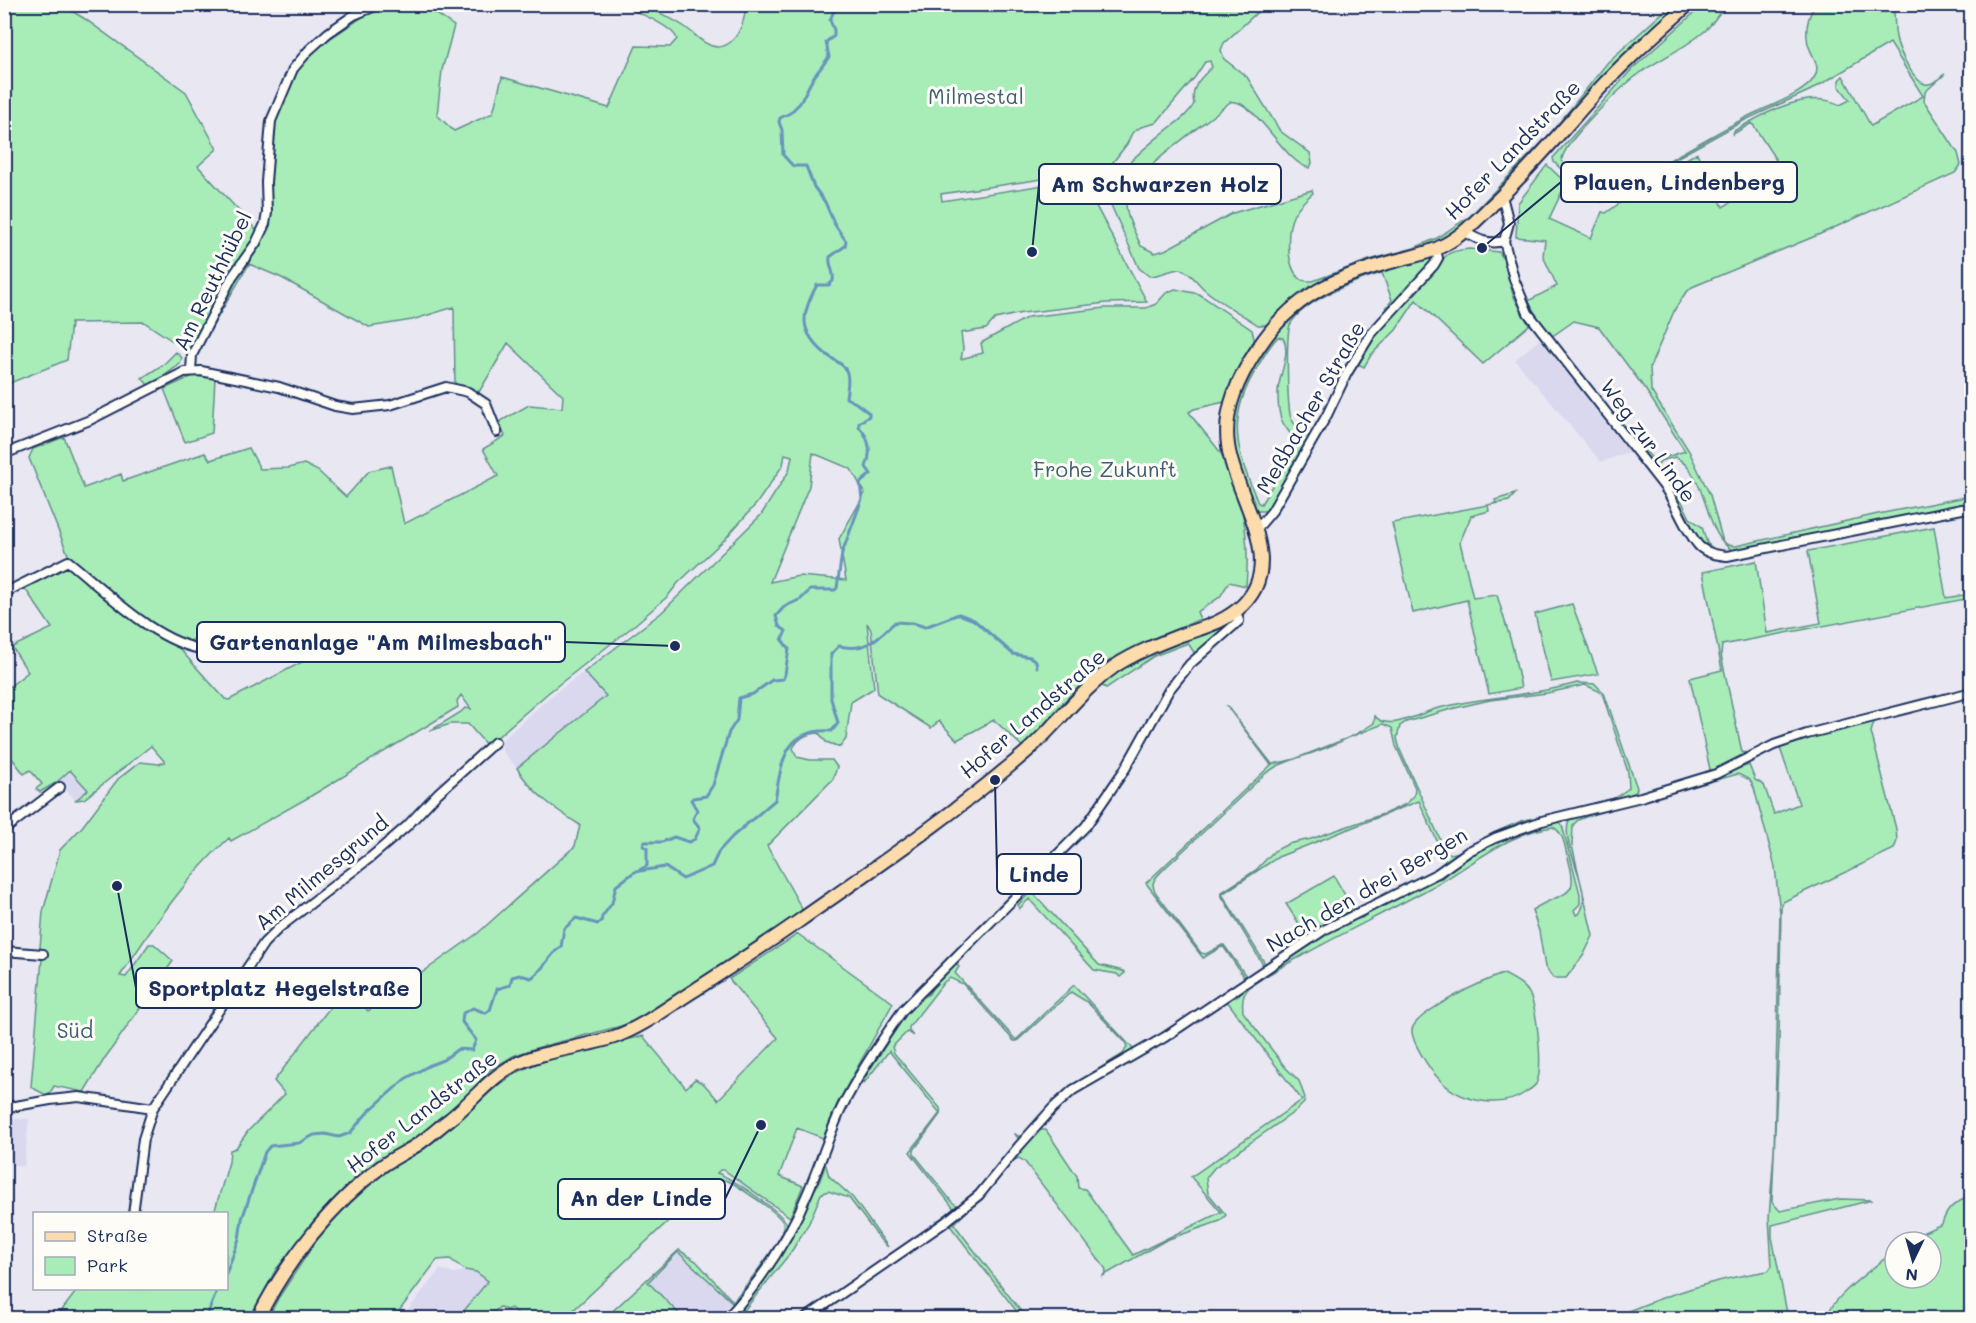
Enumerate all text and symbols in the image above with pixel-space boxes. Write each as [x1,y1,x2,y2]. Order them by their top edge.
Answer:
street label: Hofer Landstraße [1438,73,1586,225]
park label: Milmestal [928,82,1024,109]
callout: Plauen, Lindenberg [1561,162,1797,202]
callout: Am Schwarzen Holz [1039,164,1281,204]
text: Plauen, Lindenberg [1573,167,1785,196]
text: Am Schwarzen Holz [1051,169,1269,198]
street label: Am Reuthhübel [166,206,257,355]
street label: Meßbacher Straße [1249,316,1370,498]
street label: Weg zur Linde [1595,373,1703,507]
park label: Frohe Zukunft [1033,455,1177,482]
callout: Gartenanlage "Am Milmesbach" [197,622,565,662]
text: Gartenanlage "Am Milmesbach" [209,627,553,656]
street label: Hofer Landstraße [954,642,1110,784]
street label: Am Milmesgrund [249,808,393,935]
street label: Nach den drei Bergen [1261,820,1472,957]
callout: Linde [997,854,1081,894]
text: Linde [1009,859,1069,888]
callout: Sportplatz Hegelstraße [136,968,421,1008]
text: Sportplatz Hegelstraße [148,973,410,1002]
park label: Süd [57,1016,93,1043]
street label: Hofer Landstraße [340,1043,502,1178]
callout: An der Linde [558,1179,725,1219]
text: An der Linde [570,1183,712,1212]
legend [33,1212,228,1290]
text: Straße [87,1223,148,1247]
north arrow [1883,1230,1943,1290]
text: Park [87,1253,128,1277]
text: N [1905,1264,1919,1286]

